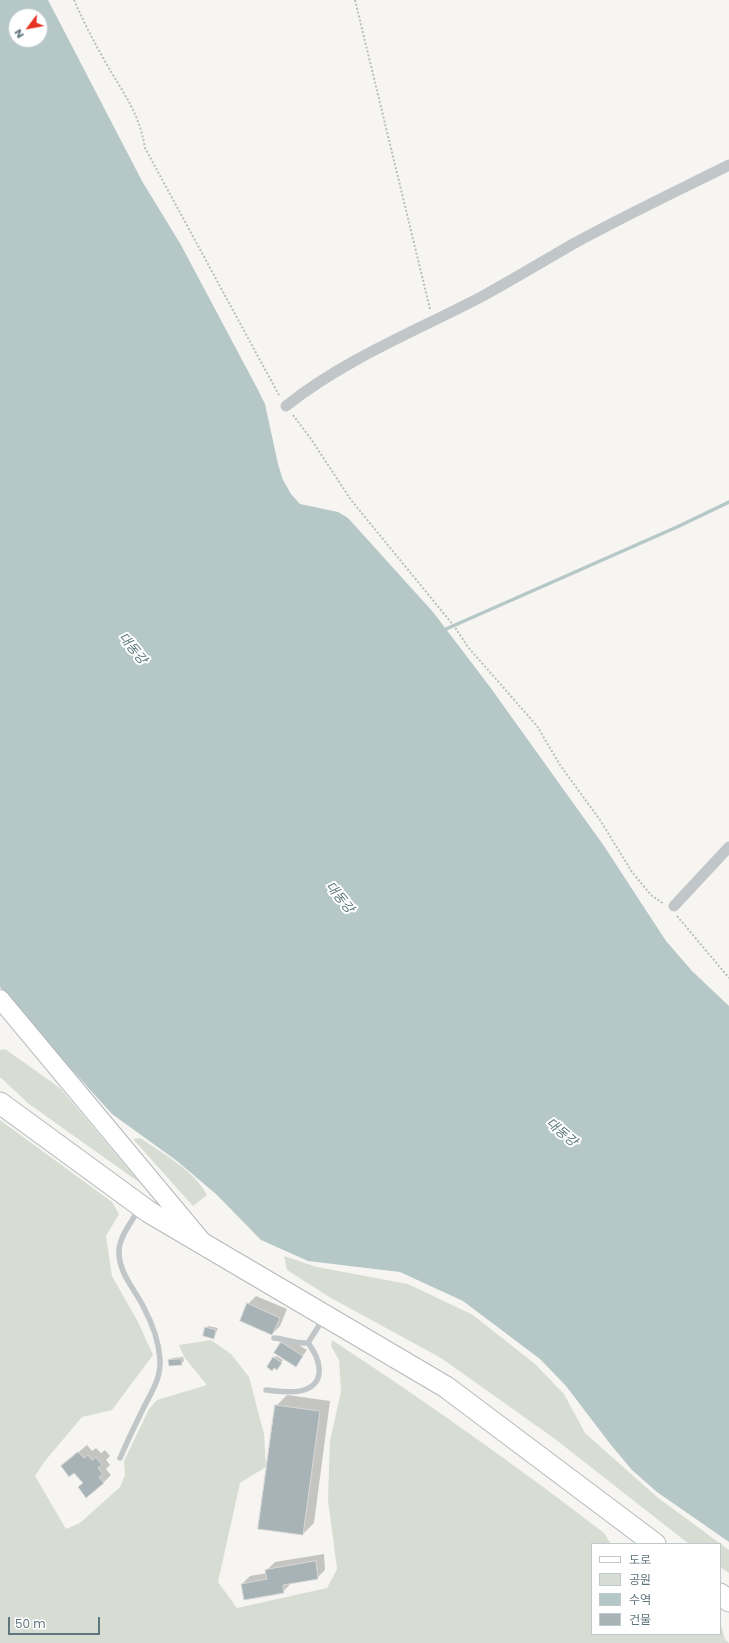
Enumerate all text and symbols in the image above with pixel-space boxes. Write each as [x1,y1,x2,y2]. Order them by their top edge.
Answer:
north arrow [8,8,48,48]
text: N [10,26,28,42]
water label: 대동강 [114,630,150,668]
water label: 대동강 [321,879,357,917]
water label: 대동강 [542,1115,580,1151]
legend [591,1543,721,1635]
text: 도로 [629,1551,651,1568]
text: 공원 [629,1571,651,1588]
text: 수역 [629,1591,651,1608]
scale bar [10,1609,102,1635]
text: 건물 [629,1611,651,1628]
text: 50 m [15,1615,46,1632]

